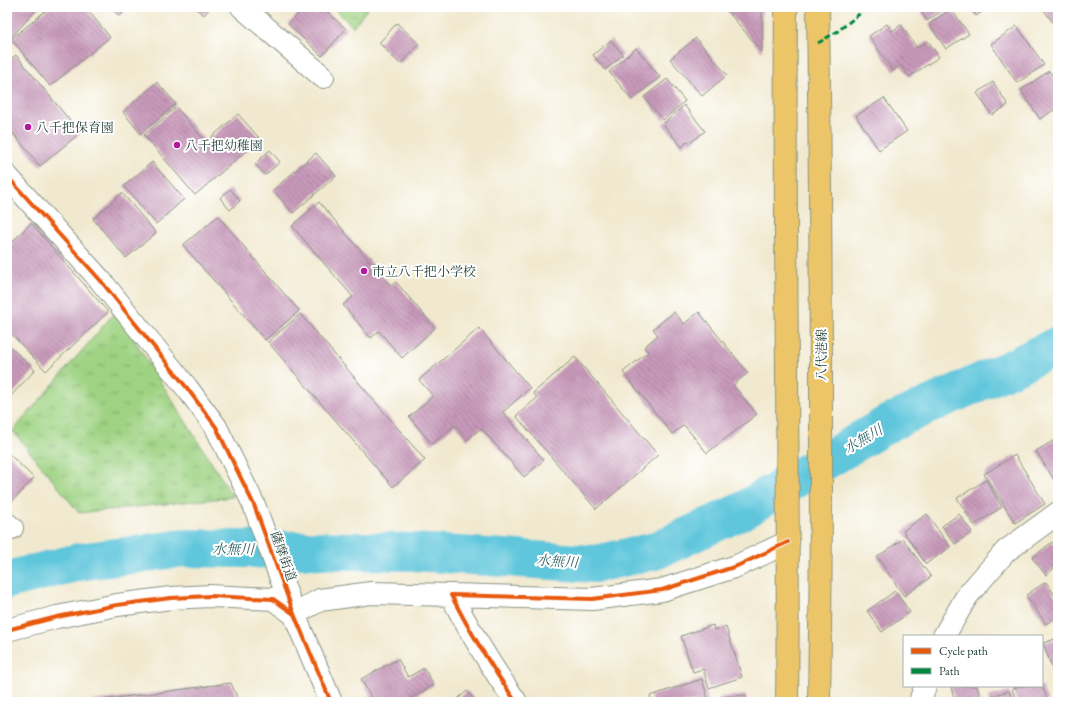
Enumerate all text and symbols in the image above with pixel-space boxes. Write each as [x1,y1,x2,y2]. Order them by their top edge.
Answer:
place label: 八千把保育園 [36,119,114,136]
marker: 八千把保育園 [23,122,33,132]
place label: 八千把幼稚園 [185,137,263,154]
marker: 八千把幼稚園 [172,140,182,150]
place label: 市立八千把小学校 [372,263,476,280]
marker: 市立八千把小学校 [359,266,369,276]
street label: 八代港線 [813,329,830,381]
water label: 水無川 [840,419,887,458]
street label: 薩摩街道 [267,529,300,584]
water label: 水無川 [212,540,256,558]
water label: 水無川 [535,551,581,572]
legend [903,635,1043,687]
text: Cycle path [939,643,988,659]
text: Path [939,663,960,679]

